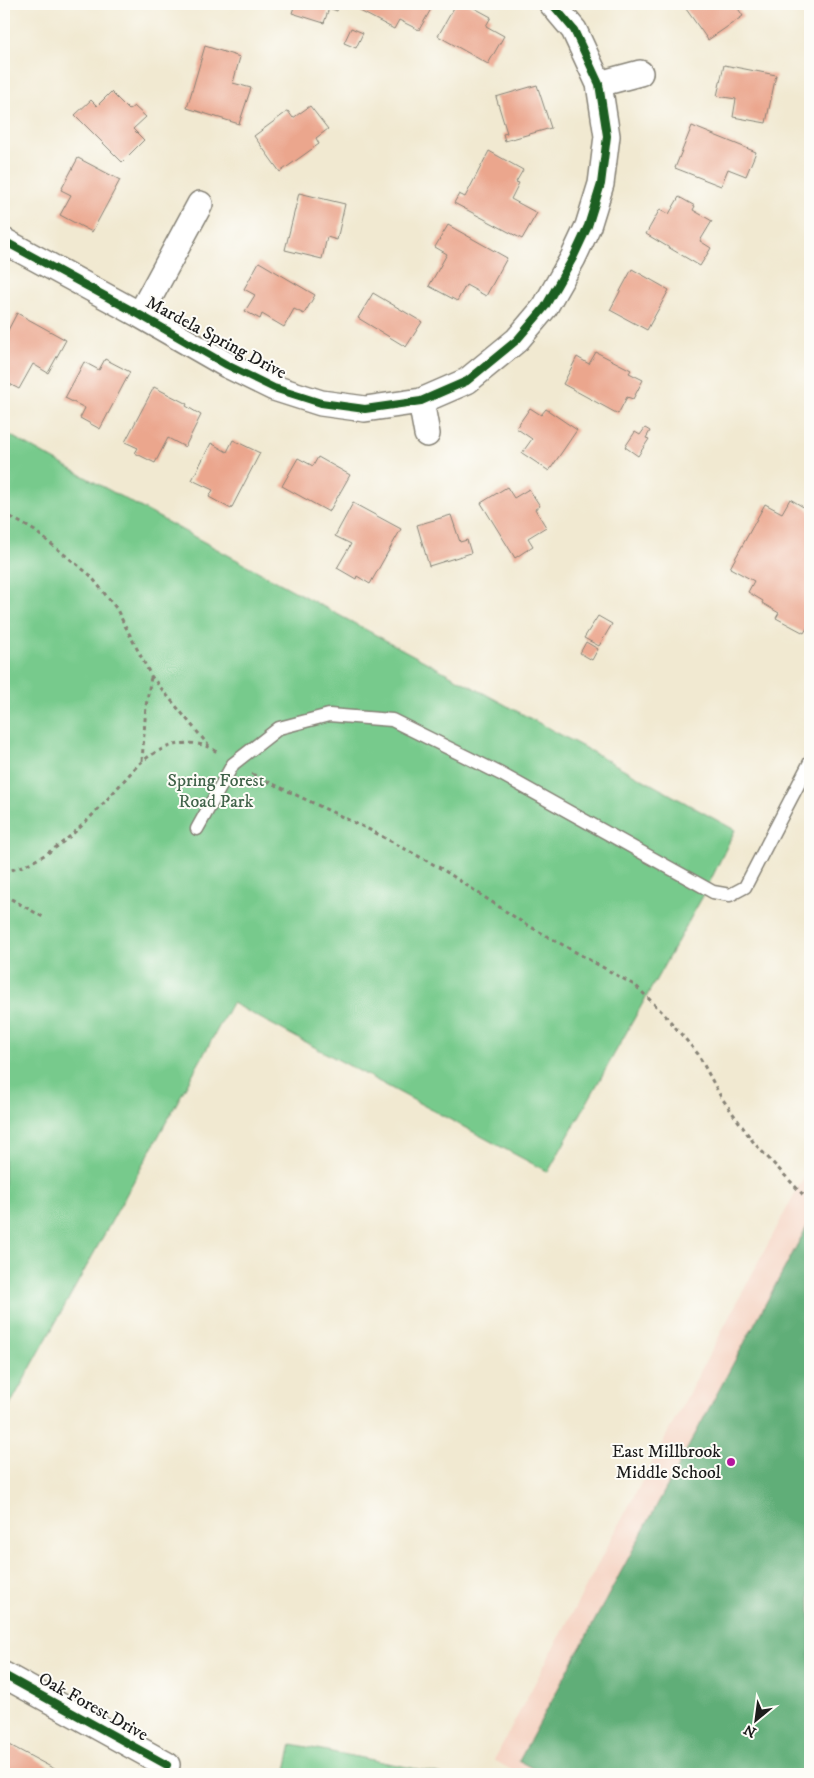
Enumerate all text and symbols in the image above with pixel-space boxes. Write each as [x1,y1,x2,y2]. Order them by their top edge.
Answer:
street label: Mardela Spring Drive [142,292,290,384]
park label: Spring Forest Road Park [168,770,265,813]
place label: East Millbrook Middle School [612,1441,722,1484]
marker: East Millbrook Middle School [725,1456,737,1468]
street label: Oak Forest Drive [34,1668,152,1746]
north arrow [732,1696,782,1746]
text: N [740,1720,760,1741]

